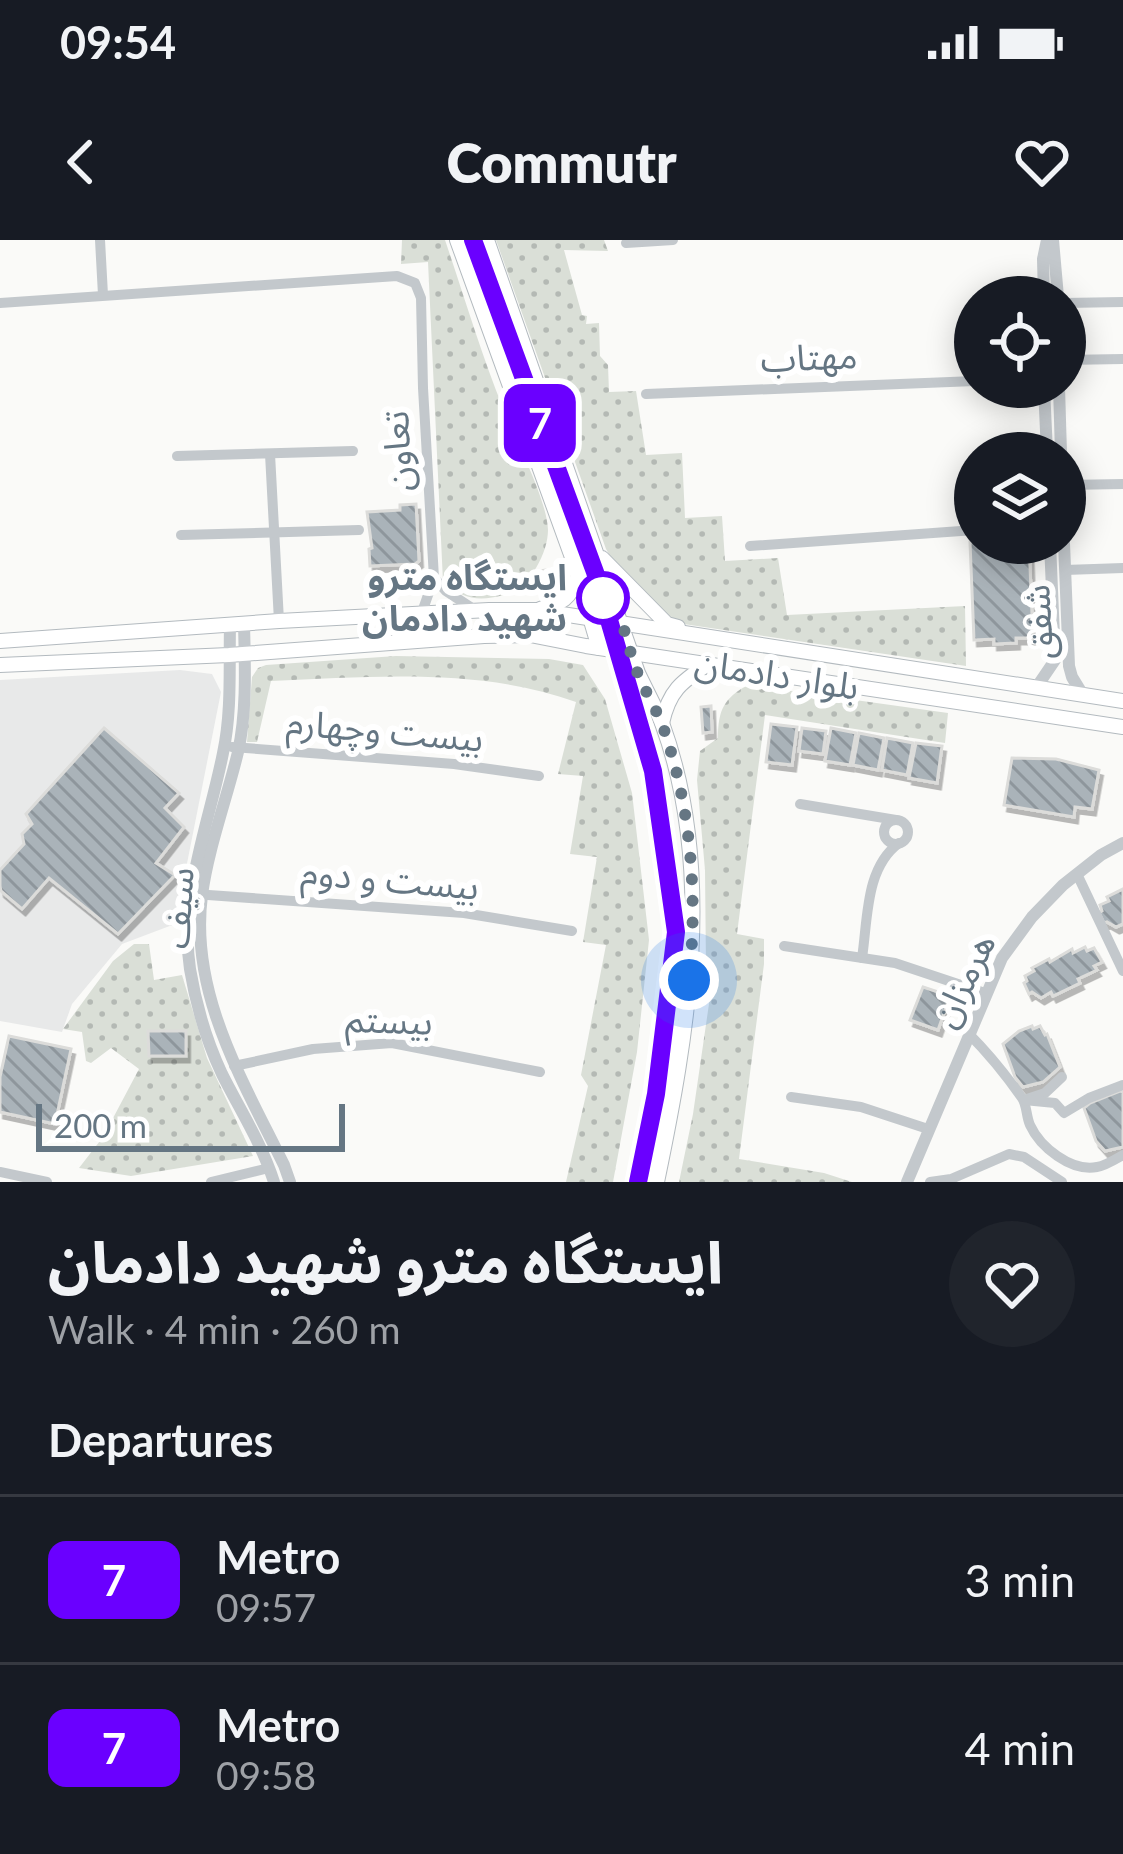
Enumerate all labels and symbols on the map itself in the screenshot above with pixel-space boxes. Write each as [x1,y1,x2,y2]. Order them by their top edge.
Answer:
street label: مهتاب [760,332,858,380]
line badge: 7 [501,384,579,462]
street label: تعاون [372,410,420,493]
place label: ایستگاه مترو شهید دادمان [362,554,567,639]
marker: ایستگاه مترو شهید دادمان [578,573,628,623]
street label: شفق [1013,583,1063,661]
street label: بلوار دادمان [692,638,862,709]
street label: بیست وچهارم [284,698,485,767]
street label: بیست و دوم [299,848,481,915]
street label: سیف [152,866,202,950]
street label: هرمزان [921,925,1004,1034]
your location [659,950,719,1010]
street label: بیستم [344,995,433,1050]
scale bar [36,1098,345,1151]

